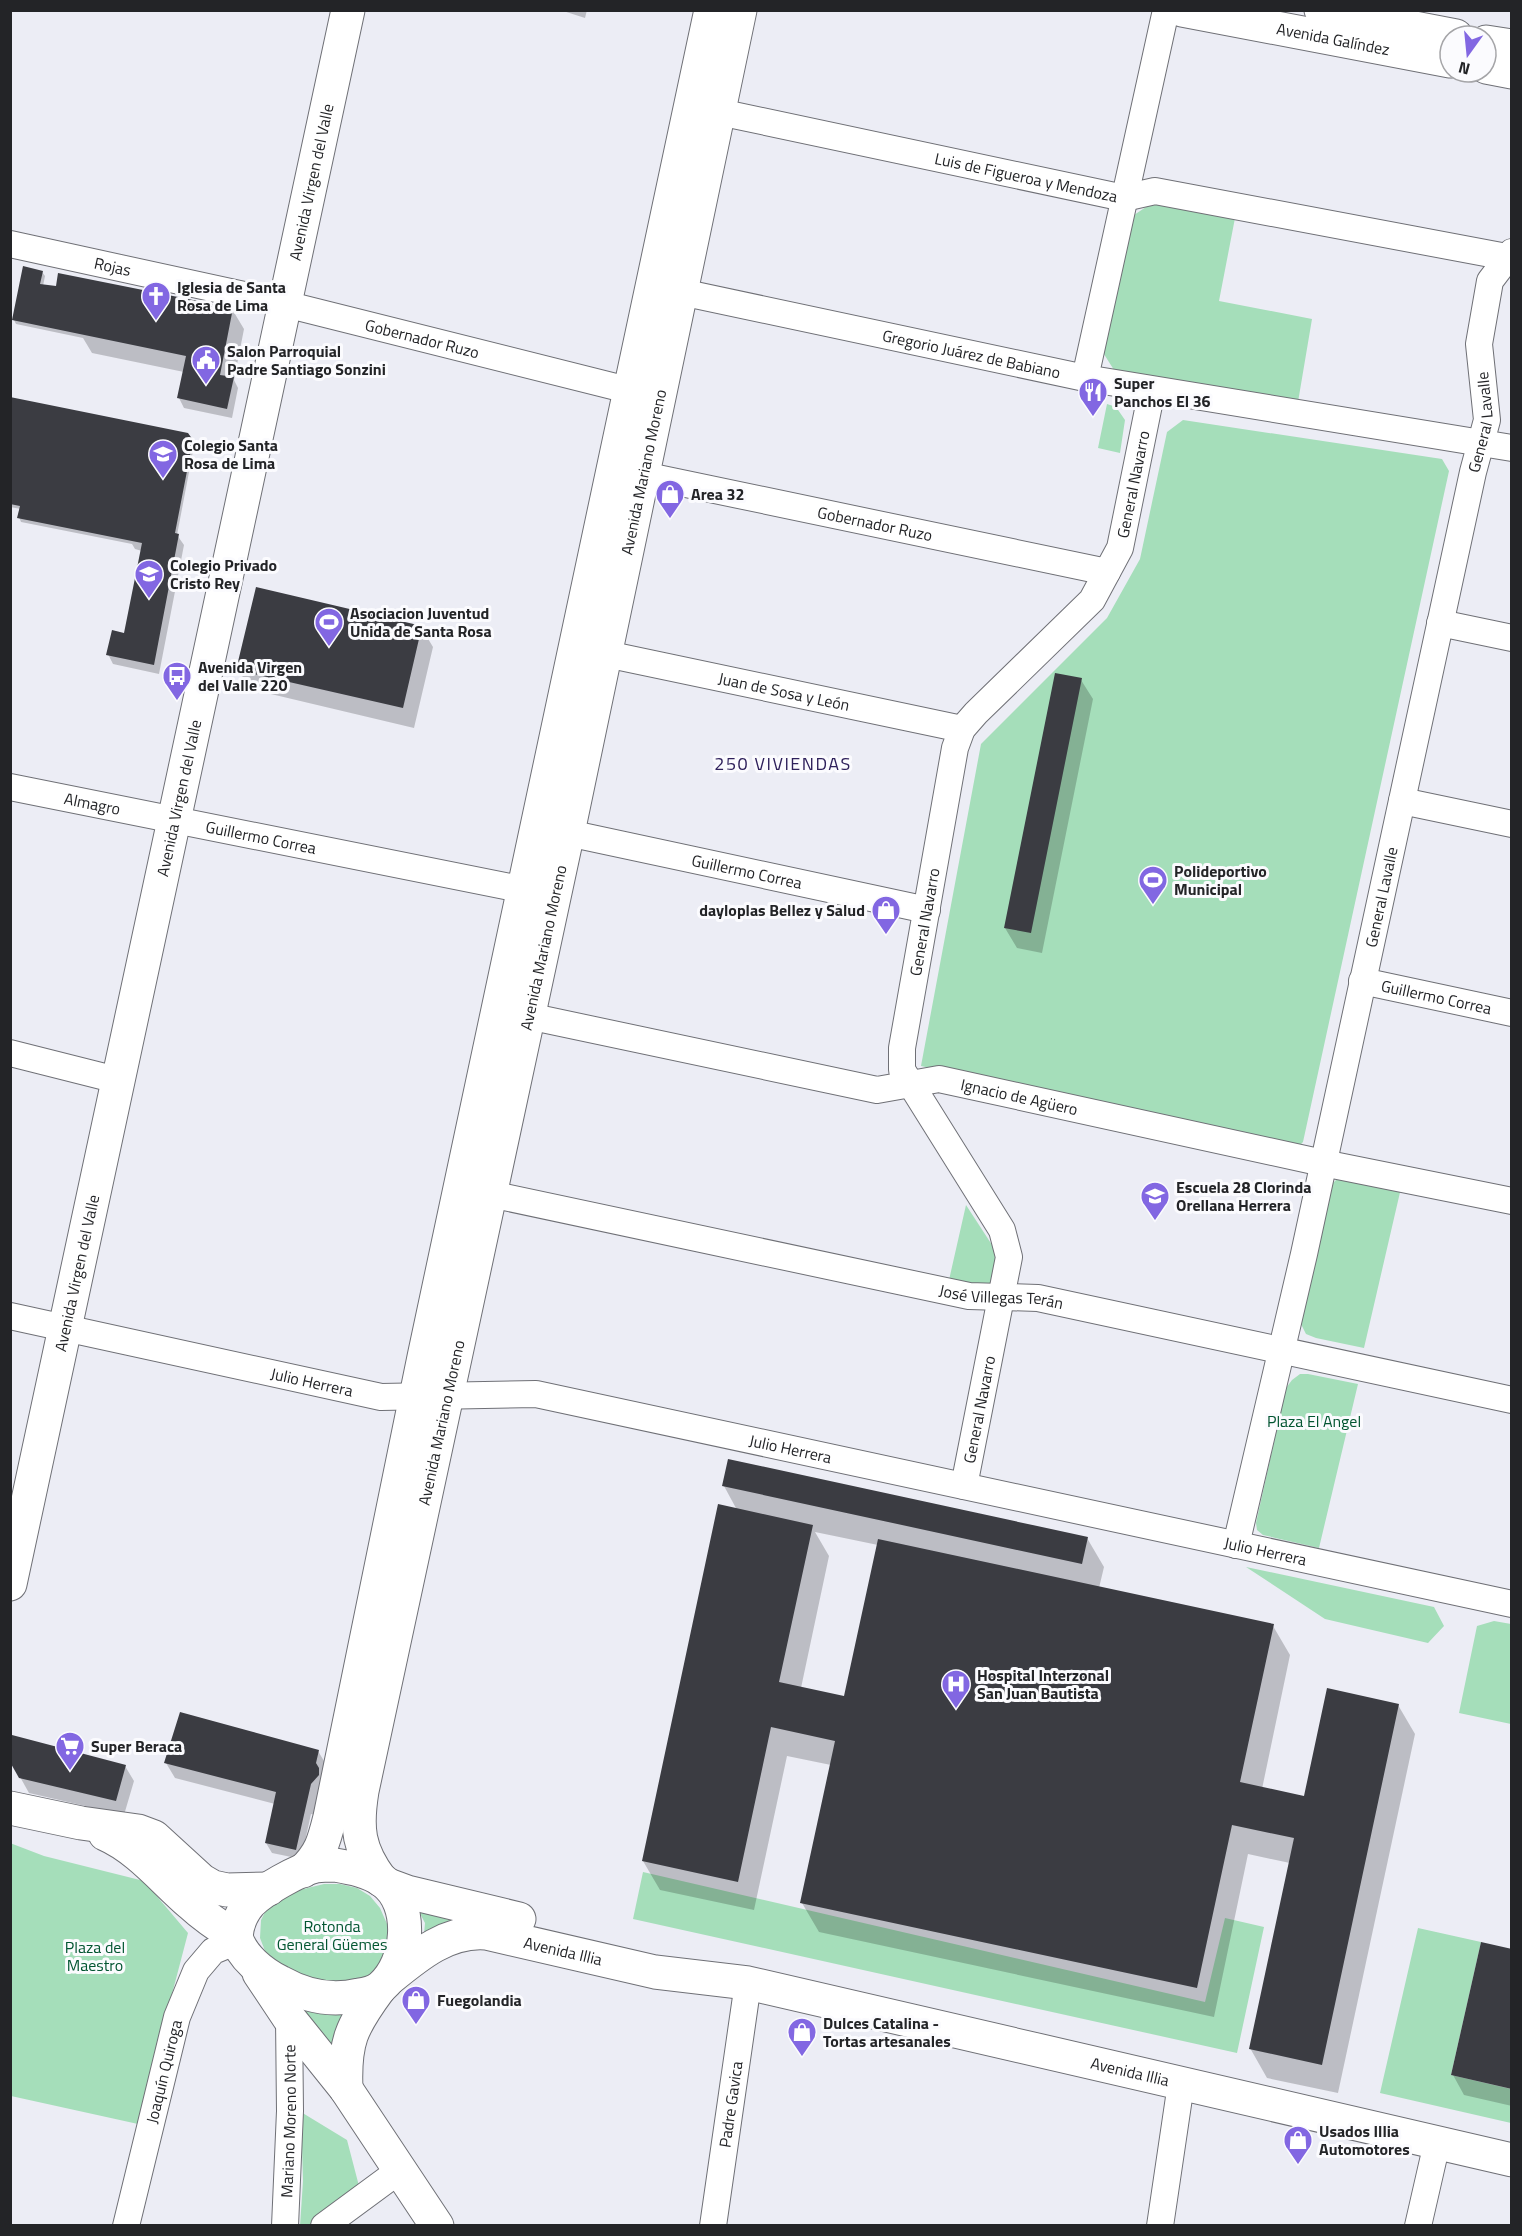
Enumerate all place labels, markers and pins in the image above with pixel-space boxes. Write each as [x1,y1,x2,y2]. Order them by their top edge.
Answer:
place label: Iglesia de Santa Rosa de Lima [177,275,286,317]
church icon: Iglesia de Santa Rosa de Lima [140,280,172,322]
place label: Salon Parroquial Padre Santiago Sonzini [227,339,386,381]
public building icon: Salon Parroquial Padre Santiago Sonzini [190,344,222,386]
place label: Super Panchos El 36 [1114,371,1211,413]
restaurant icon: Super Panchos El 36 [1077,376,1109,418]
place label: Colegio Santa Rosa de Lima [184,433,278,475]
school or university icon: Colegio Santa Rosa de Lima [147,438,179,480]
shop icon: Area 32 [654,478,686,520]
place label: Area 32 [691,482,744,506]
place label: Colegio Privado Cristo Rey [170,553,277,595]
school or university icon: Colegio Privado Cristo Rey [133,558,165,600]
place label: Asociacion Juventud Unida de Santa Rosa [350,601,492,643]
sports icon: Asociacion Juventud Unida de Santa Rosa [313,606,345,648]
place label: Avenida Virgen del Valle 220 [198,655,302,697]
bus stop icon: Avenida Virgen del Valle 220 [161,660,193,702]
place label: Polideportivo Municipal [1174,859,1267,901]
sports icon: Polideportivo Municipal [1137,864,1169,906]
shop icon: dayloplas Bellez y Salud [870,894,902,936]
place label: dayloplas Bellez y Salud [699,898,865,922]
place label: Escuela 28 Clorinda Orellana Herrera [1176,1175,1311,1217]
school or university icon: Escuela 28 Clorinda Orellana Herrera [1139,1180,1171,1222]
place label: Hospital Interzonal San Juan Bautista [977,1663,1109,1705]
hospital icon: Hospital Interzonal San Juan Bautista [940,1668,972,1710]
supermarket icon: Super Beraca [54,1730,86,1772]
place label: Super Beraca [91,1734,182,1758]
shop icon: Fuegolandia [400,1984,432,2026]
place label: Fuegolandia [437,1988,522,2012]
place label: Dulces Catalina - Tortas artesanales [823,2011,951,2053]
shop icon: Dulces Catalina - Tortas artesanales [786,2016,818,2058]
place label: Usados Illia Automotores [1319,2119,1410,2161]
shop icon: Usados Illia Automotores [1282,2124,1314,2166]

